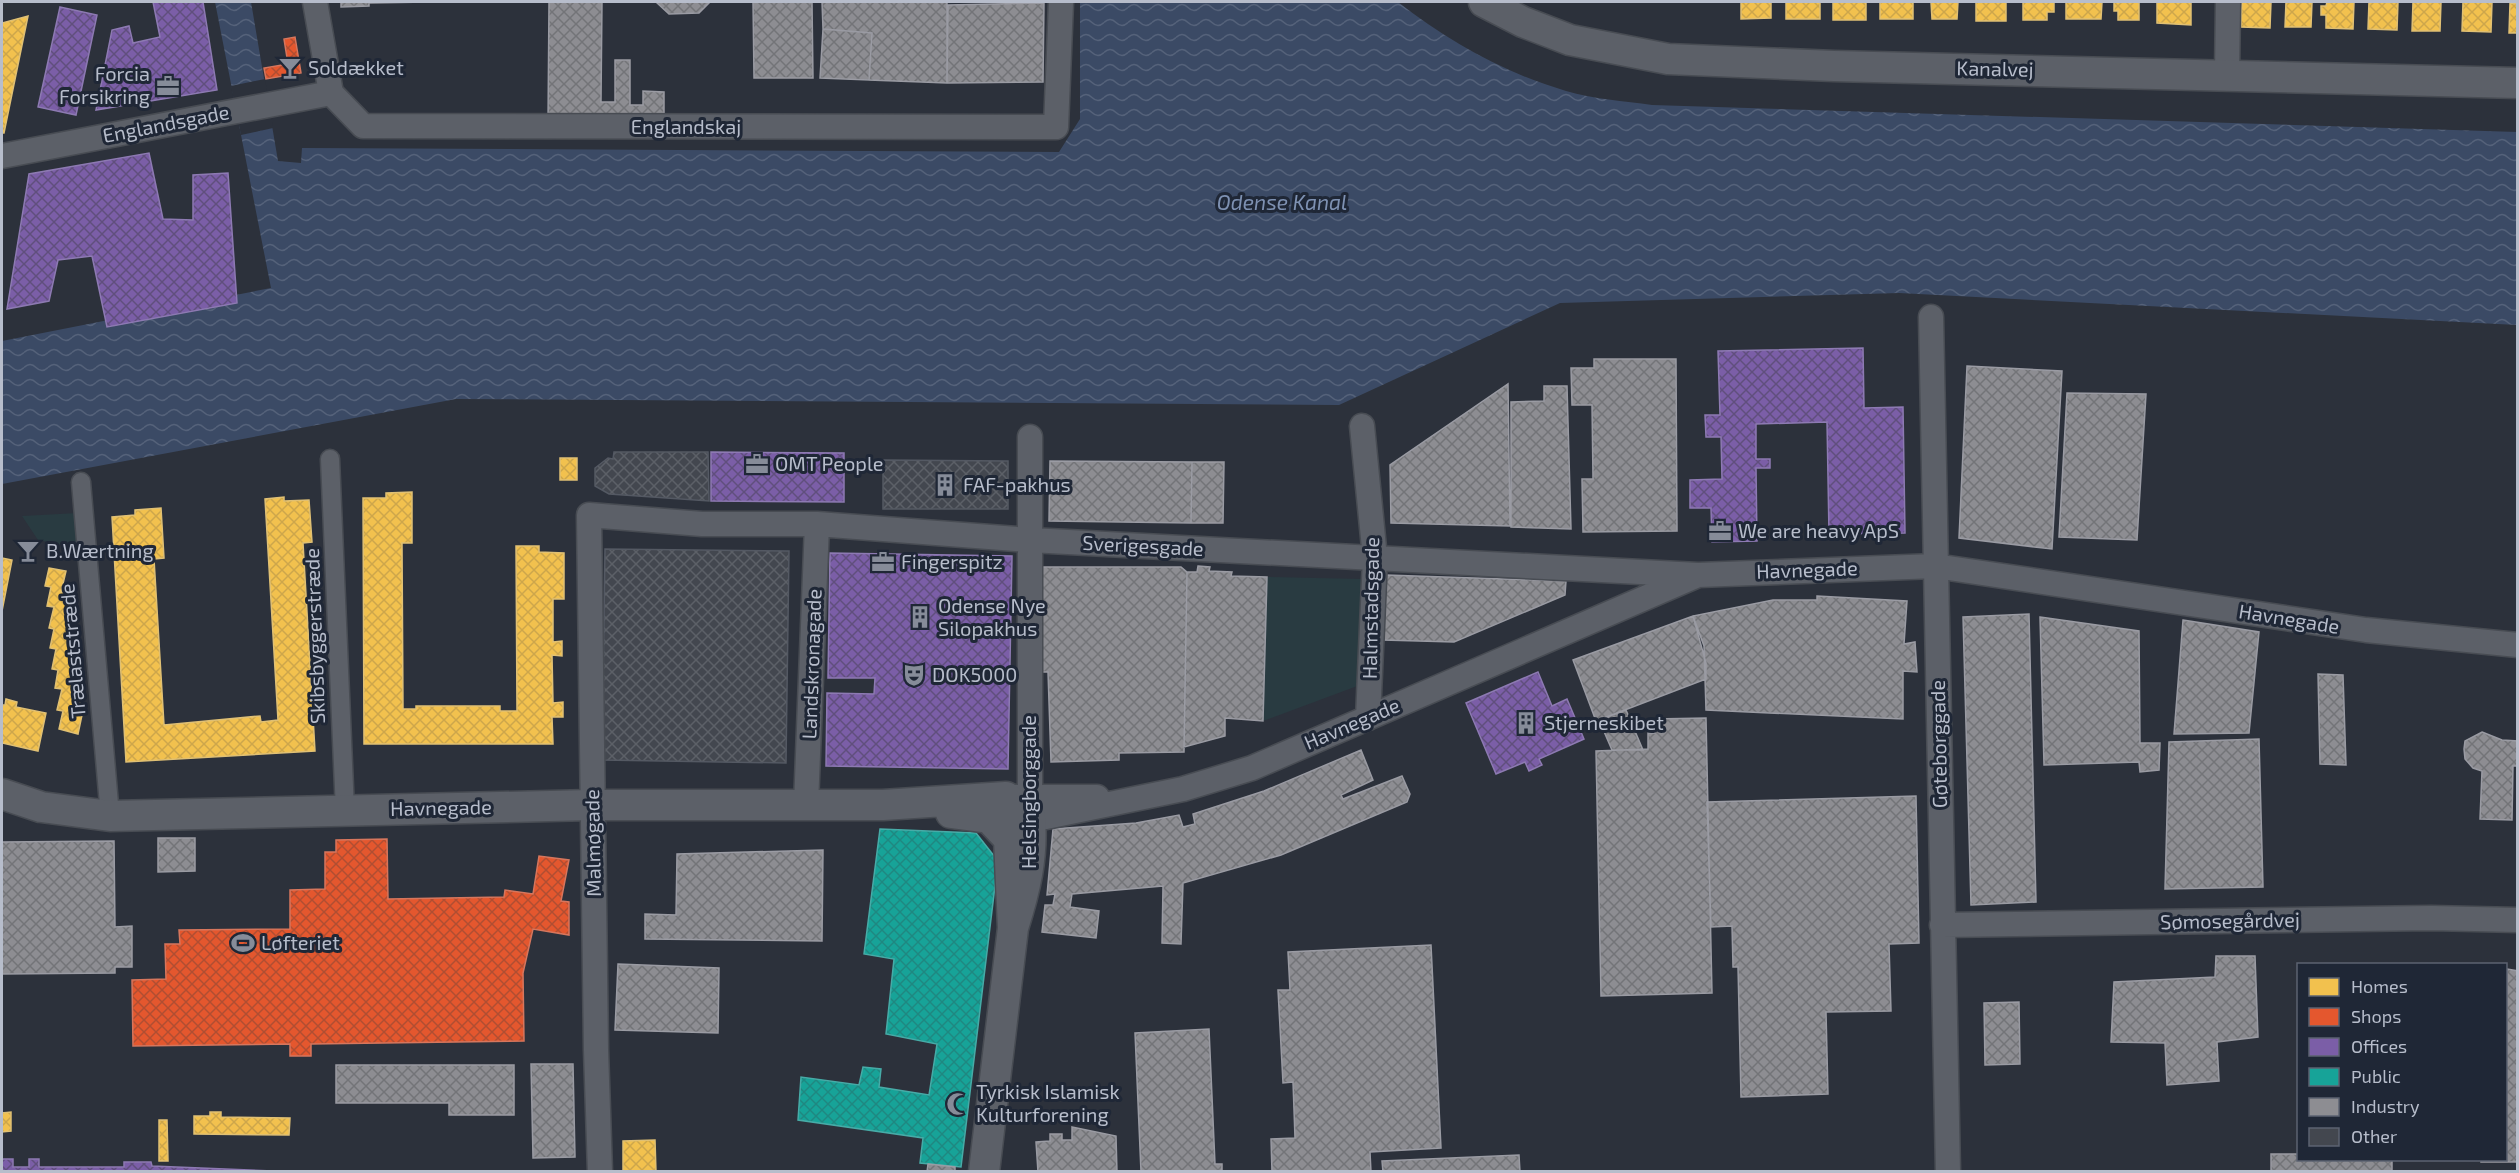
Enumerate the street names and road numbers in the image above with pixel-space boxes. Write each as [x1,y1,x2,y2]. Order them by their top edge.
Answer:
street label: Kanalvej [1956,55,2034,81]
street label: Englandsgade [101,99,231,147]
street label: Englandskaj [631,114,741,138]
street label: Sverigesgade [1082,530,1204,560]
street label: Halmstadsgade [1357,537,1383,679]
street label: Skibsbyggerstræde [299,548,329,724]
street label: Havnegade [1756,555,1858,583]
street label: Trælaststræde [54,583,90,720]
street label: Landskronagade [796,588,826,740]
street label: Havnegade [2237,598,2341,638]
street label: Gøteborggade [1925,680,1951,808]
street label: Havnegade [1300,692,1403,754]
street label: Helsingborggade [1016,715,1040,869]
street label: Malmøgade [579,789,605,897]
street label: Havnegade [390,794,492,820]
street label: Sømosegårdvej [2160,907,2300,933]

